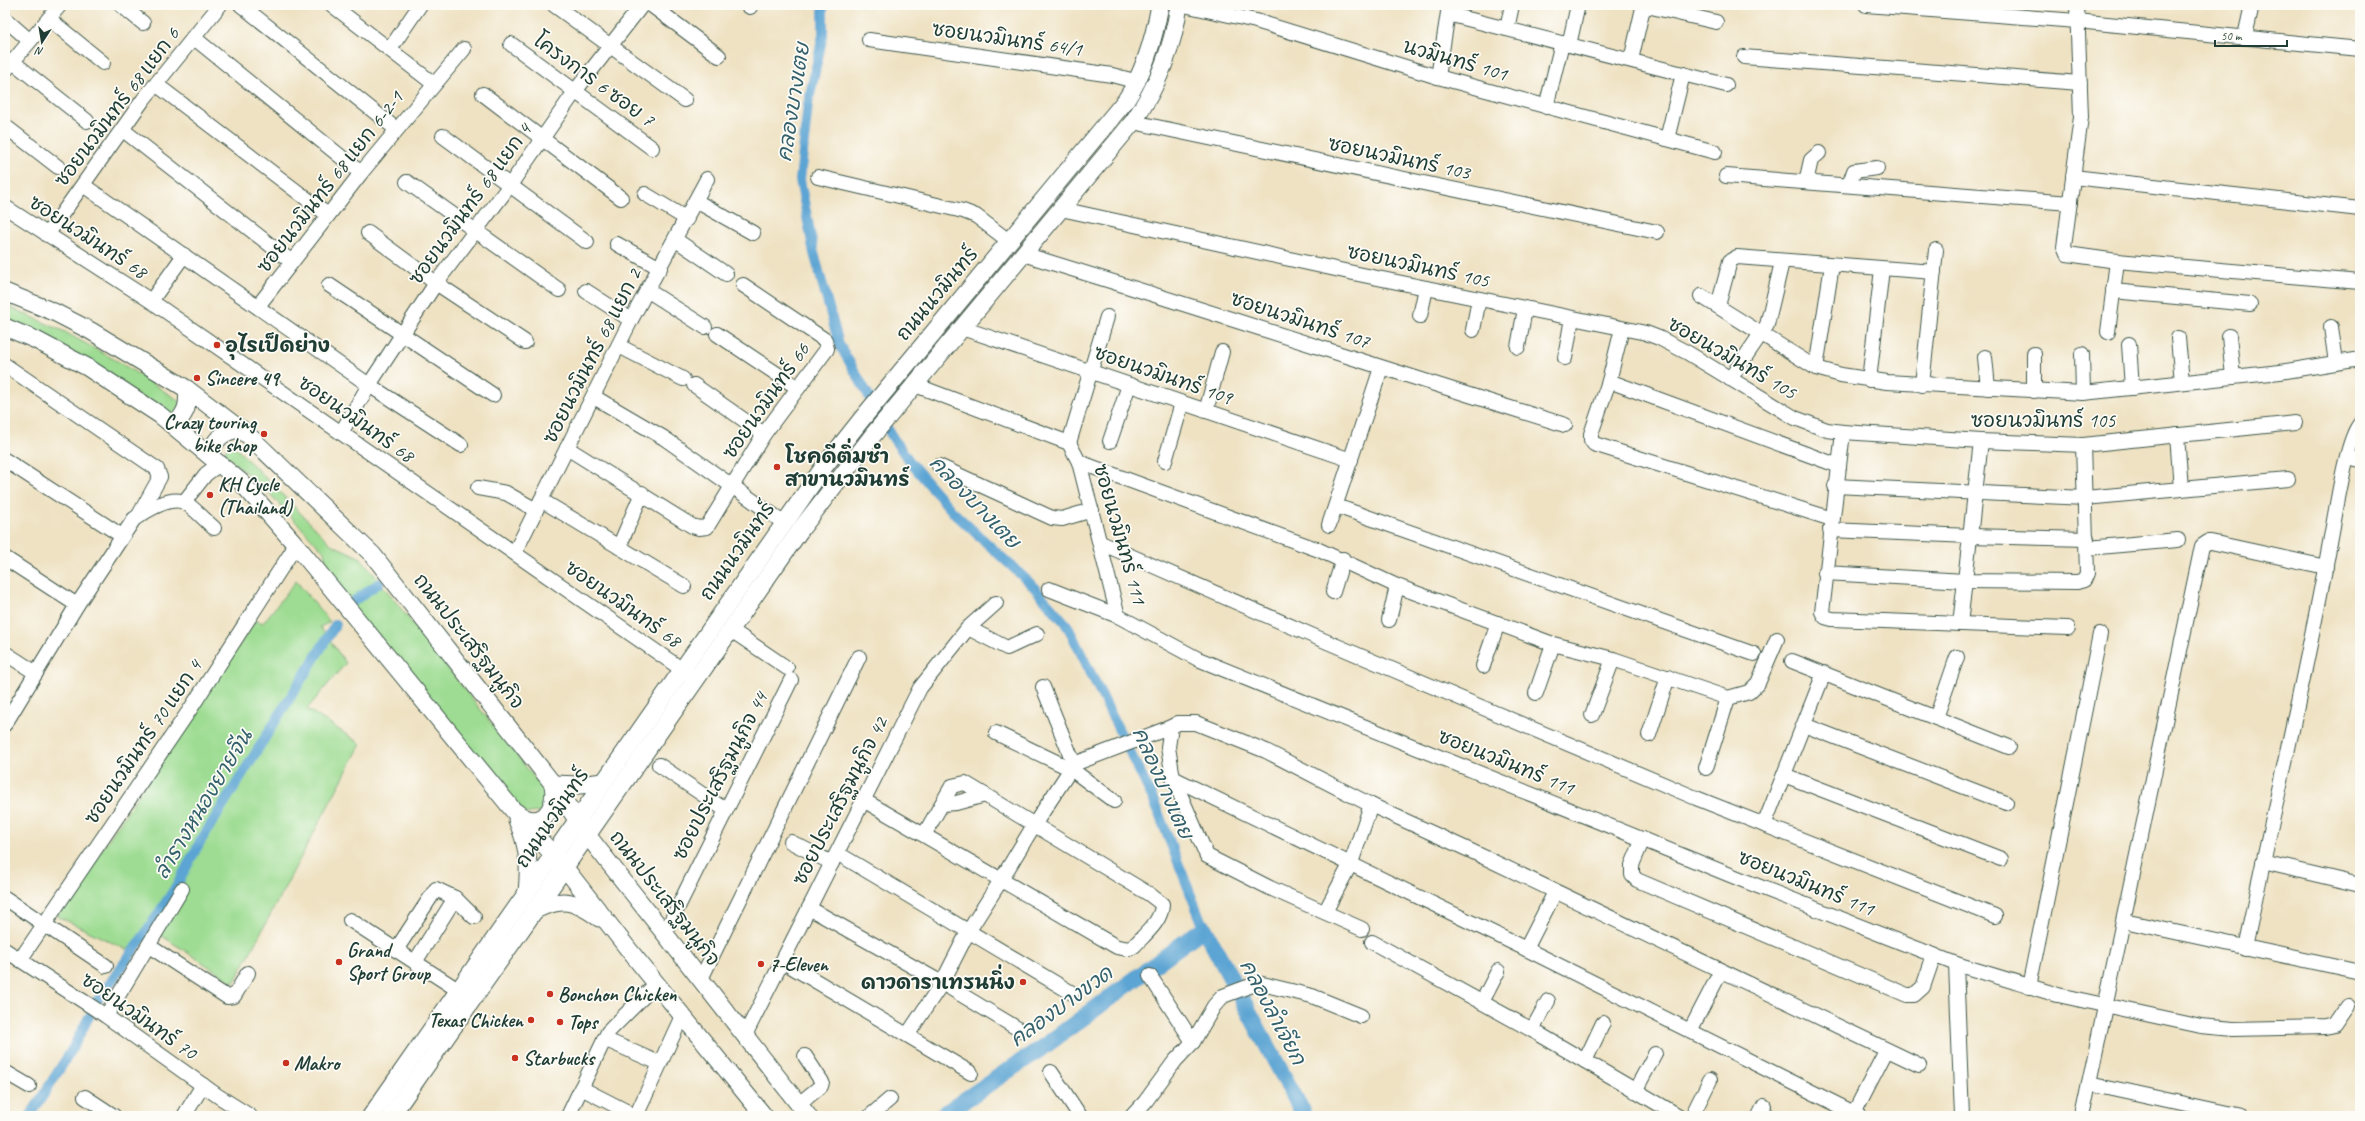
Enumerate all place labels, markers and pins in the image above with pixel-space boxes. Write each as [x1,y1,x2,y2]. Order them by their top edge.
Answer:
place label: อุไรเป็ดย่าง [225,332,330,360]
marker: อุไรเป็ดย่าง [212,340,222,350]
place label: Sincere 49 [205,366,281,391]
marker: Sincere 49 [192,373,202,383]
place label: Crazy touring bike shop [164,410,258,458]
marker: Crazy touring bike shop [259,429,269,439]
place label: โชคดีติ่มซำ สาขานวมินทร์ [785,438,910,492]
marker: โชคดีติ่มซำ สาขานวมินทร์ [772,462,782,472]
place label: KH Cycle (Thailand) [218,472,294,520]
marker: KH Cycle (Thailand) [205,490,215,500]
place label: Grand Sport Group [347,938,431,986]
place label: 7-Eleven [769,952,830,977]
marker: Grand Sport Group [334,957,344,967]
marker: 7-Eleven [756,959,766,969]
place label: ดาวดาราเทรนนิ่ง [861,964,1015,995]
marker: ดาวดาราเทรนนิ่ง [1018,977,1028,987]
place label: Bonchon Chicken [558,982,677,1007]
marker: Bonchon Chicken [545,989,555,999]
place label: Texas Chicken [428,1008,525,1033]
place label: Tops [568,1010,599,1035]
marker: Texas Chicken [526,1015,536,1025]
marker: Tops [555,1017,565,1027]
place label: Starbucks [523,1046,596,1071]
place label: Makro [294,1051,341,1076]
marker: Starbucks [510,1053,520,1063]
marker: Makro [281,1058,291,1068]

